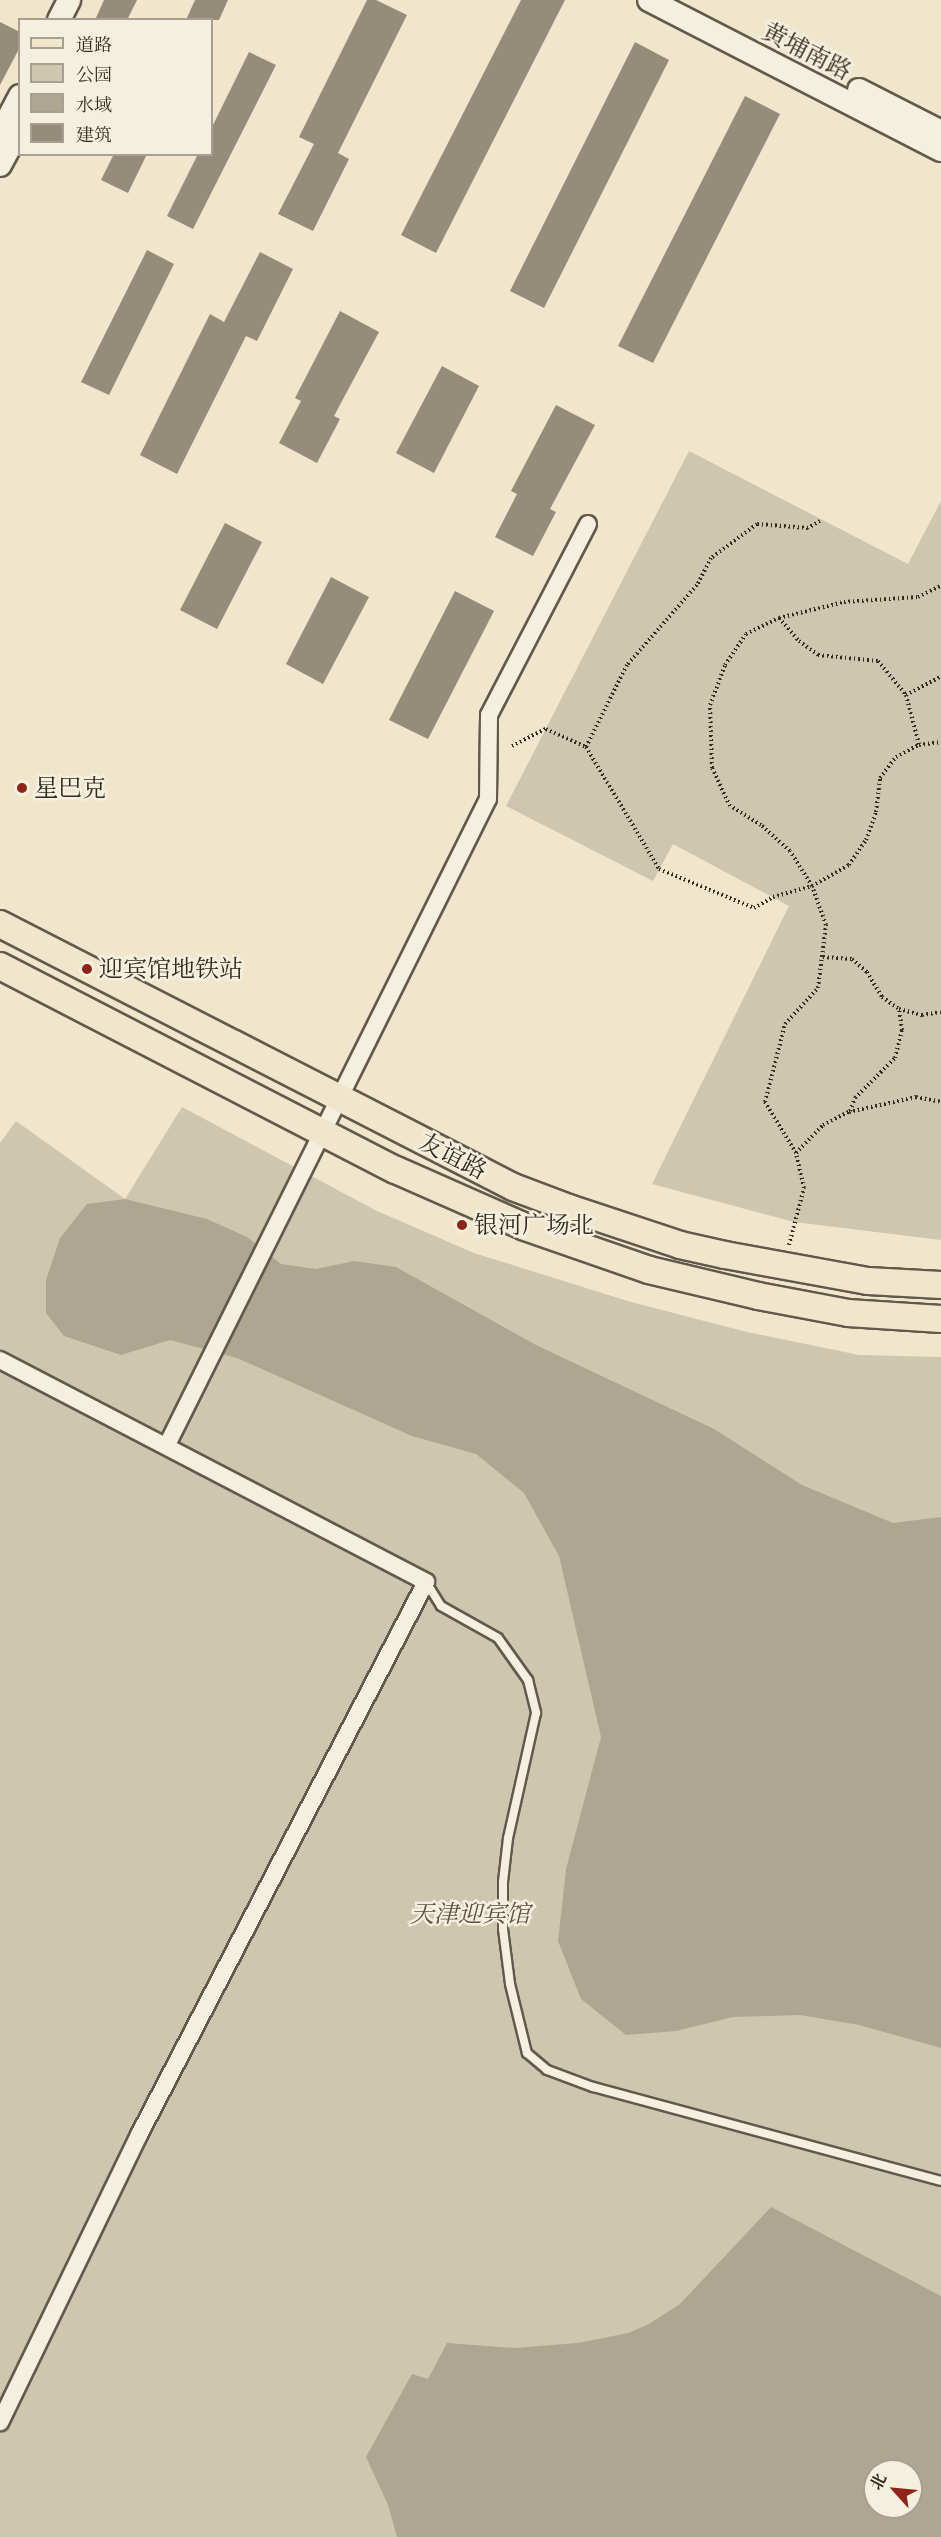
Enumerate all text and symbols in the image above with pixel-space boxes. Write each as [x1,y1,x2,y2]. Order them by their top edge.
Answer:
street label: 黄埔南路 [758,16,856,86]
legend [18,18,213,156]
text: 道路 [76,33,112,56]
text: 公园 [76,63,112,86]
text: 水域 [76,93,112,116]
text: 建筑 [76,123,112,146]
place label: 星巴克 [34,774,106,802]
marker: 星巴克 [15,781,29,795]
place label: 迎宾馆地铁站 [99,955,243,983]
marker: 迎宾馆地铁站 [80,962,94,976]
street label: 友谊路 [414,1127,492,1185]
place label: 银河广场北 [474,1211,594,1239]
marker: 银河广场北 [455,1218,469,1232]
park label: 天津迎宾馆 [410,1900,530,1928]
north arrow [863,2459,923,2519]
text: 北 [865,2470,891,2493]

